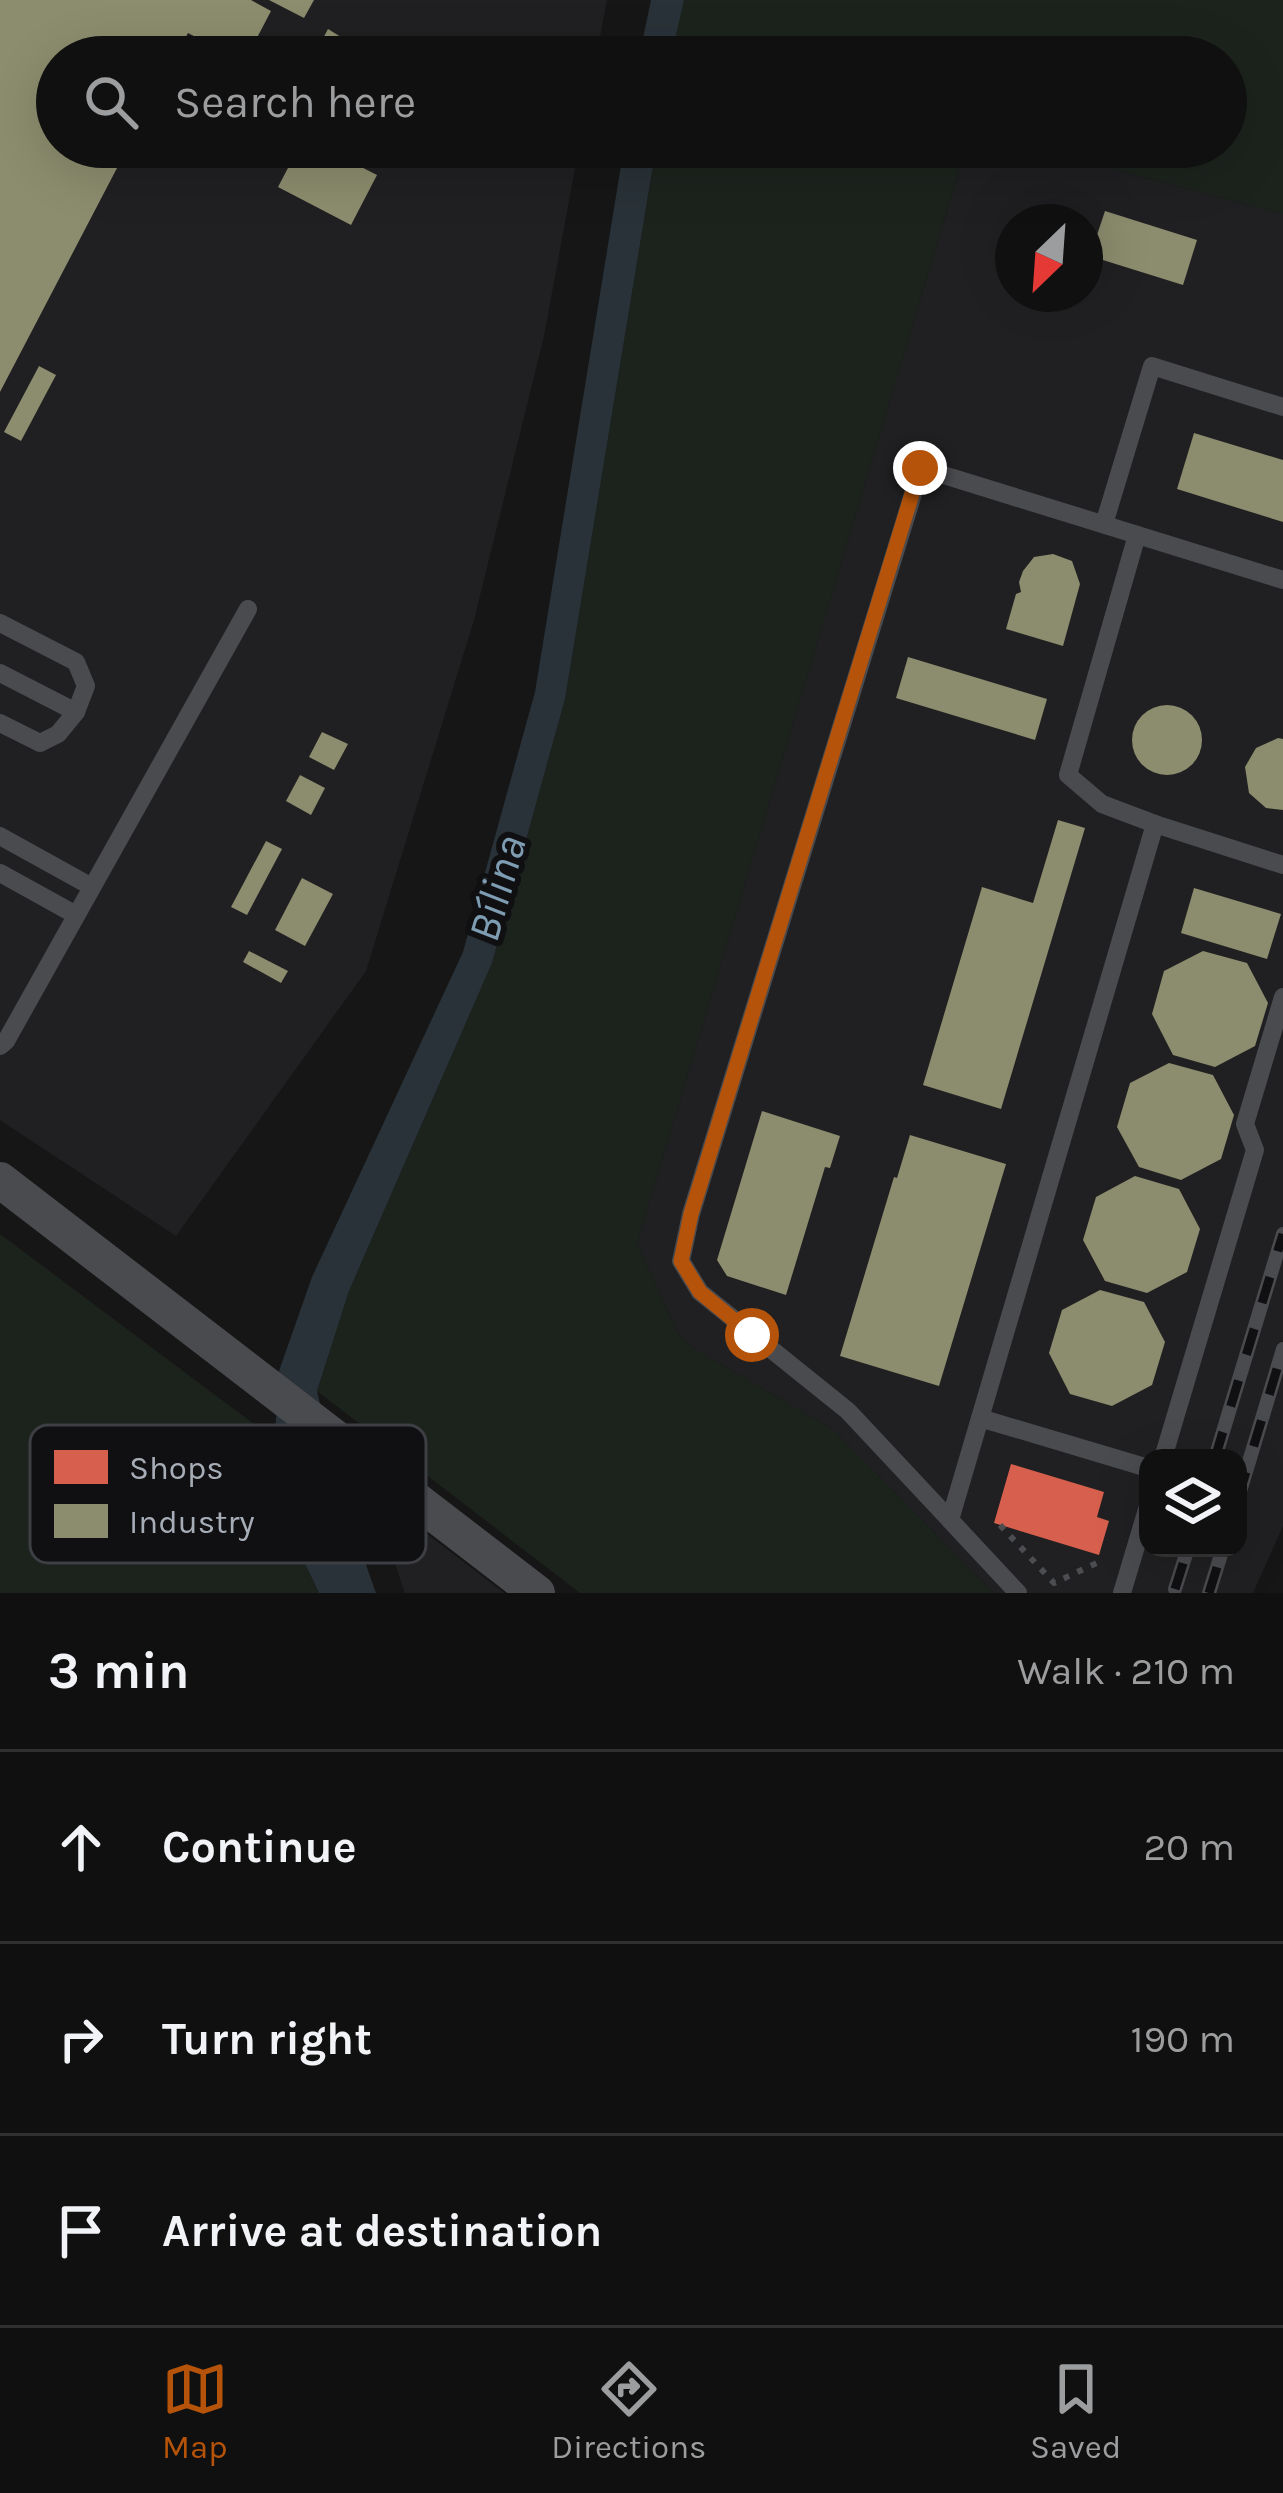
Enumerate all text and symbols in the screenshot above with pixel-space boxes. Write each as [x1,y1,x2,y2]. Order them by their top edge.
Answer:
search box [36,36,1247,168]
icon: search [78,69,144,135]
text: Search here [174,76,416,128]
north arrow [995,204,1103,312]
route end [893,441,947,495]
water label: Bílina [457,829,537,947]
route start [725,1308,779,1362]
legend [30,1425,426,1563]
text: Shops [129,1449,224,1487]
map controls [1139,1449,1247,1557]
button: layers [1139,1449,1247,1557]
text: Industry [129,1503,255,1541]
text: 3 min [48,1641,190,1701]
text: Walk · 210 m [1017,1648,1235,1694]
icon: ahead [48,1814,114,1880]
text: Continue [162,1821,357,1873]
text: 20 m [1144,1824,1235,1870]
icon: right [48,2006,114,2072]
text: Turn right [162,2013,372,2065]
text: 190 m [1131,2016,1235,2062]
icon: arrive [48,2198,114,2264]
text: Arrive at destination [162,2205,602,2257]
tab: Map [162,2356,228,2466]
tab: Directions [551,2356,706,2466]
tab: Saved [1030,2356,1121,2466]

